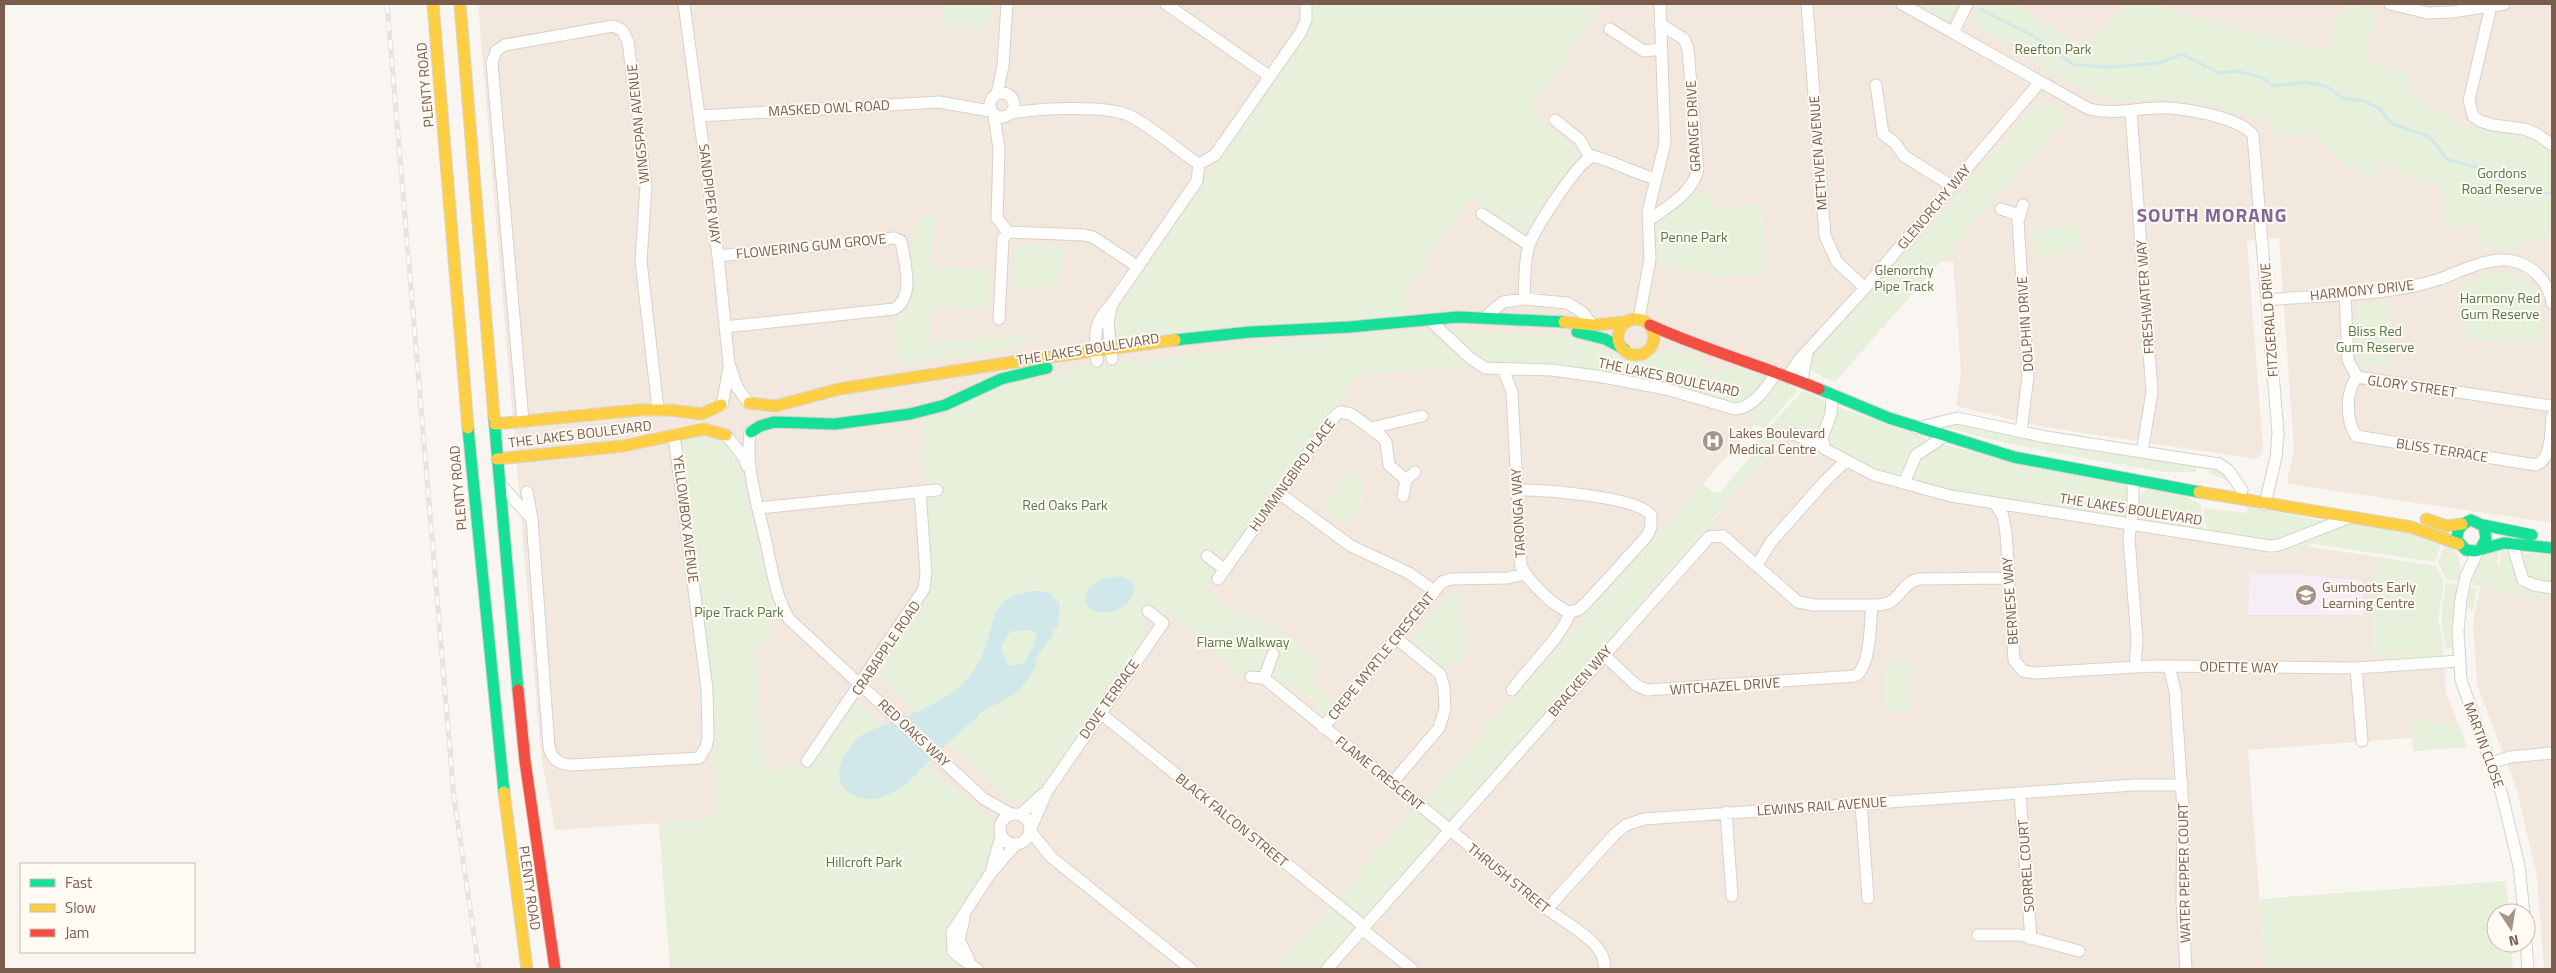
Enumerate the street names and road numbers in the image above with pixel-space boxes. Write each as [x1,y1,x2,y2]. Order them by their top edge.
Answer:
street label: PLENTY ROAD [410,42,439,128]
street label: WINGSPAN AVENUE [621,63,654,185]
street label: GRANGE DRIVE [1680,80,1705,172]
street label: MASKED OWL ROAD [768,94,890,121]
street label: METHVEN AVENUE [1803,95,1832,211]
street label: SANDPIPER WAY [694,142,727,246]
street label: GLENORCHY WAY [1892,159,1976,254]
street label: FLOWERING GUM GROVE [735,227,887,264]
street label: FRESHWATER WAY [2130,239,2159,355]
street label: FITZGERALD DRIVE [2254,262,2283,378]
street label: HARMONY DRIVE [2309,274,2415,305]
street label: DOLPHIN DRIVE [2011,275,2038,373]
street label: THE LAKES BOULEVARD [1015,327,1161,370]
street label: THE LAKES BOULEVARD [1596,351,1742,402]
street label: GLORY STREET [2366,369,2459,402]
street label: THE LAKES BOULEVARD [507,414,653,453]
street label: HUMMINGBIRD PLACE [1243,414,1340,535]
street label: BLISS TERRACE [2395,432,2490,467]
street label: PLENTY ROAD [443,445,472,531]
street label: YELLOWBOX AVENUE [668,454,705,584]
street label: TARONGA WAY [1505,467,1530,558]
street label: THE LAKES BOULEVARD [2058,487,2204,530]
street label: BERNESE WAY [1996,556,2023,646]
street label: CREPE MYRTLE CRESCENT [1322,587,1439,724]
street label: CRABAPPLE ROAD [846,596,925,699]
street label: BRACKEN WAY [1543,640,1617,721]
street label: DOVE TERRACE [1073,654,1144,743]
street label: ODETTE WAY [2199,655,2279,678]
street label: WITCHAZEL DRIVE [1669,671,1781,700]
street label: RED OAKS WAY [874,694,955,772]
street label: MARTIN CLOSE [2459,699,2510,791]
street label: FLAME CRESCENT [1331,730,1430,815]
street label: BLACK FALCON STREET [1171,768,1294,872]
street label: LEWINS RAIL AVENUE [1756,790,1888,821]
street label: WATER PEPPER COURT [2172,802,2195,943]
street label: SORREL COURT [2012,818,2039,913]
street label: THRUSH STREET [1463,838,1556,918]
street label: PLENTY ROAD [514,844,547,932]

